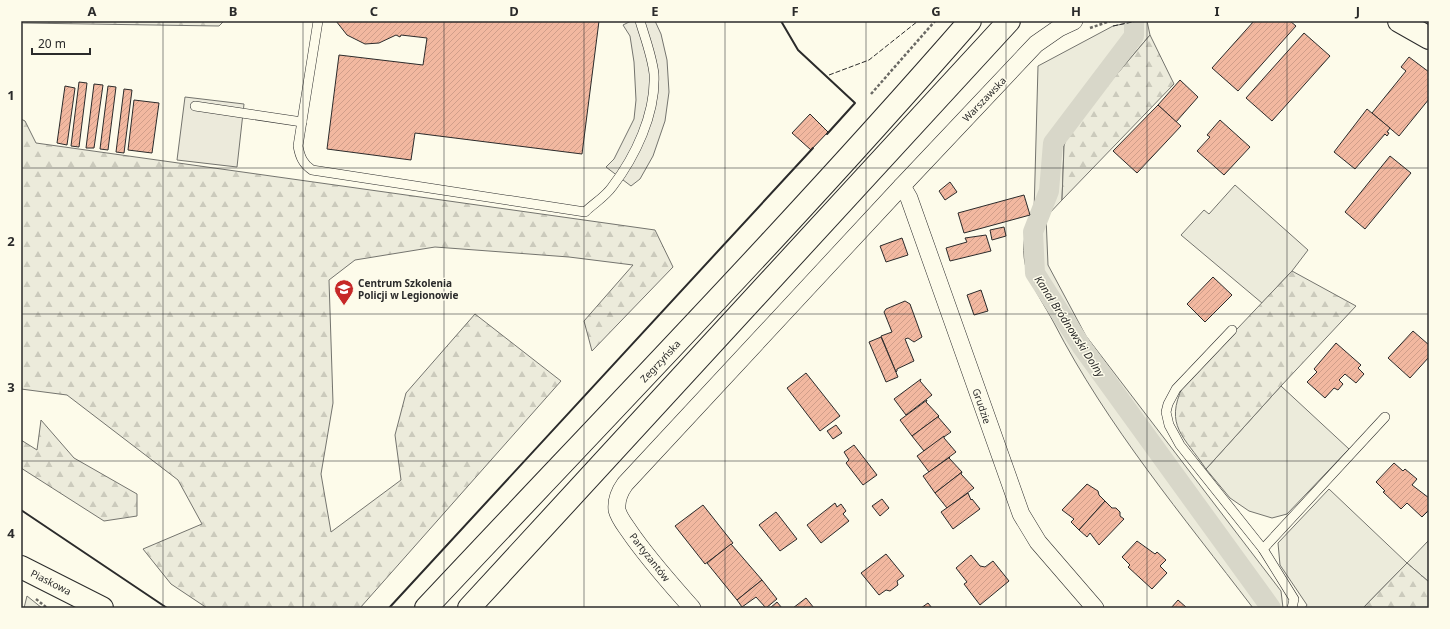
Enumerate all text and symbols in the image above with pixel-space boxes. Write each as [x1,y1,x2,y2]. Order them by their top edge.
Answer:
text: A [88,2,97,20]
text: B [229,2,237,20]
text: C [370,2,378,20]
text: D [509,2,519,20]
text: E [651,2,659,20]
text: F [791,2,799,20]
text: G [931,2,941,20]
text: H [1071,2,1081,20]
text: I [1214,2,1220,20]
text: J [1355,2,1360,20]
scale bar [32,30,90,56]
text: 20 m [38,35,66,52]
street label: Warszawska [959,73,1009,125]
text: 1 [7,86,15,104]
text: 2 [7,232,15,250]
water label: Kanał Bródnowski Dolny [1032,272,1109,380]
place label: Centrum Szkolenia Policji w Legionowie [358,276,459,302]
school or university icon: Centrum Szkolenia Policji w Legionowie [333,278,355,306]
street label: Zegrzyńska [637,337,683,385]
text: 3 [7,378,15,396]
street label: Grudzie [969,386,995,426]
text: 4 [7,524,15,542]
street label: Partyzantów [627,530,674,584]
street label: Piaskowa [28,566,74,598]

